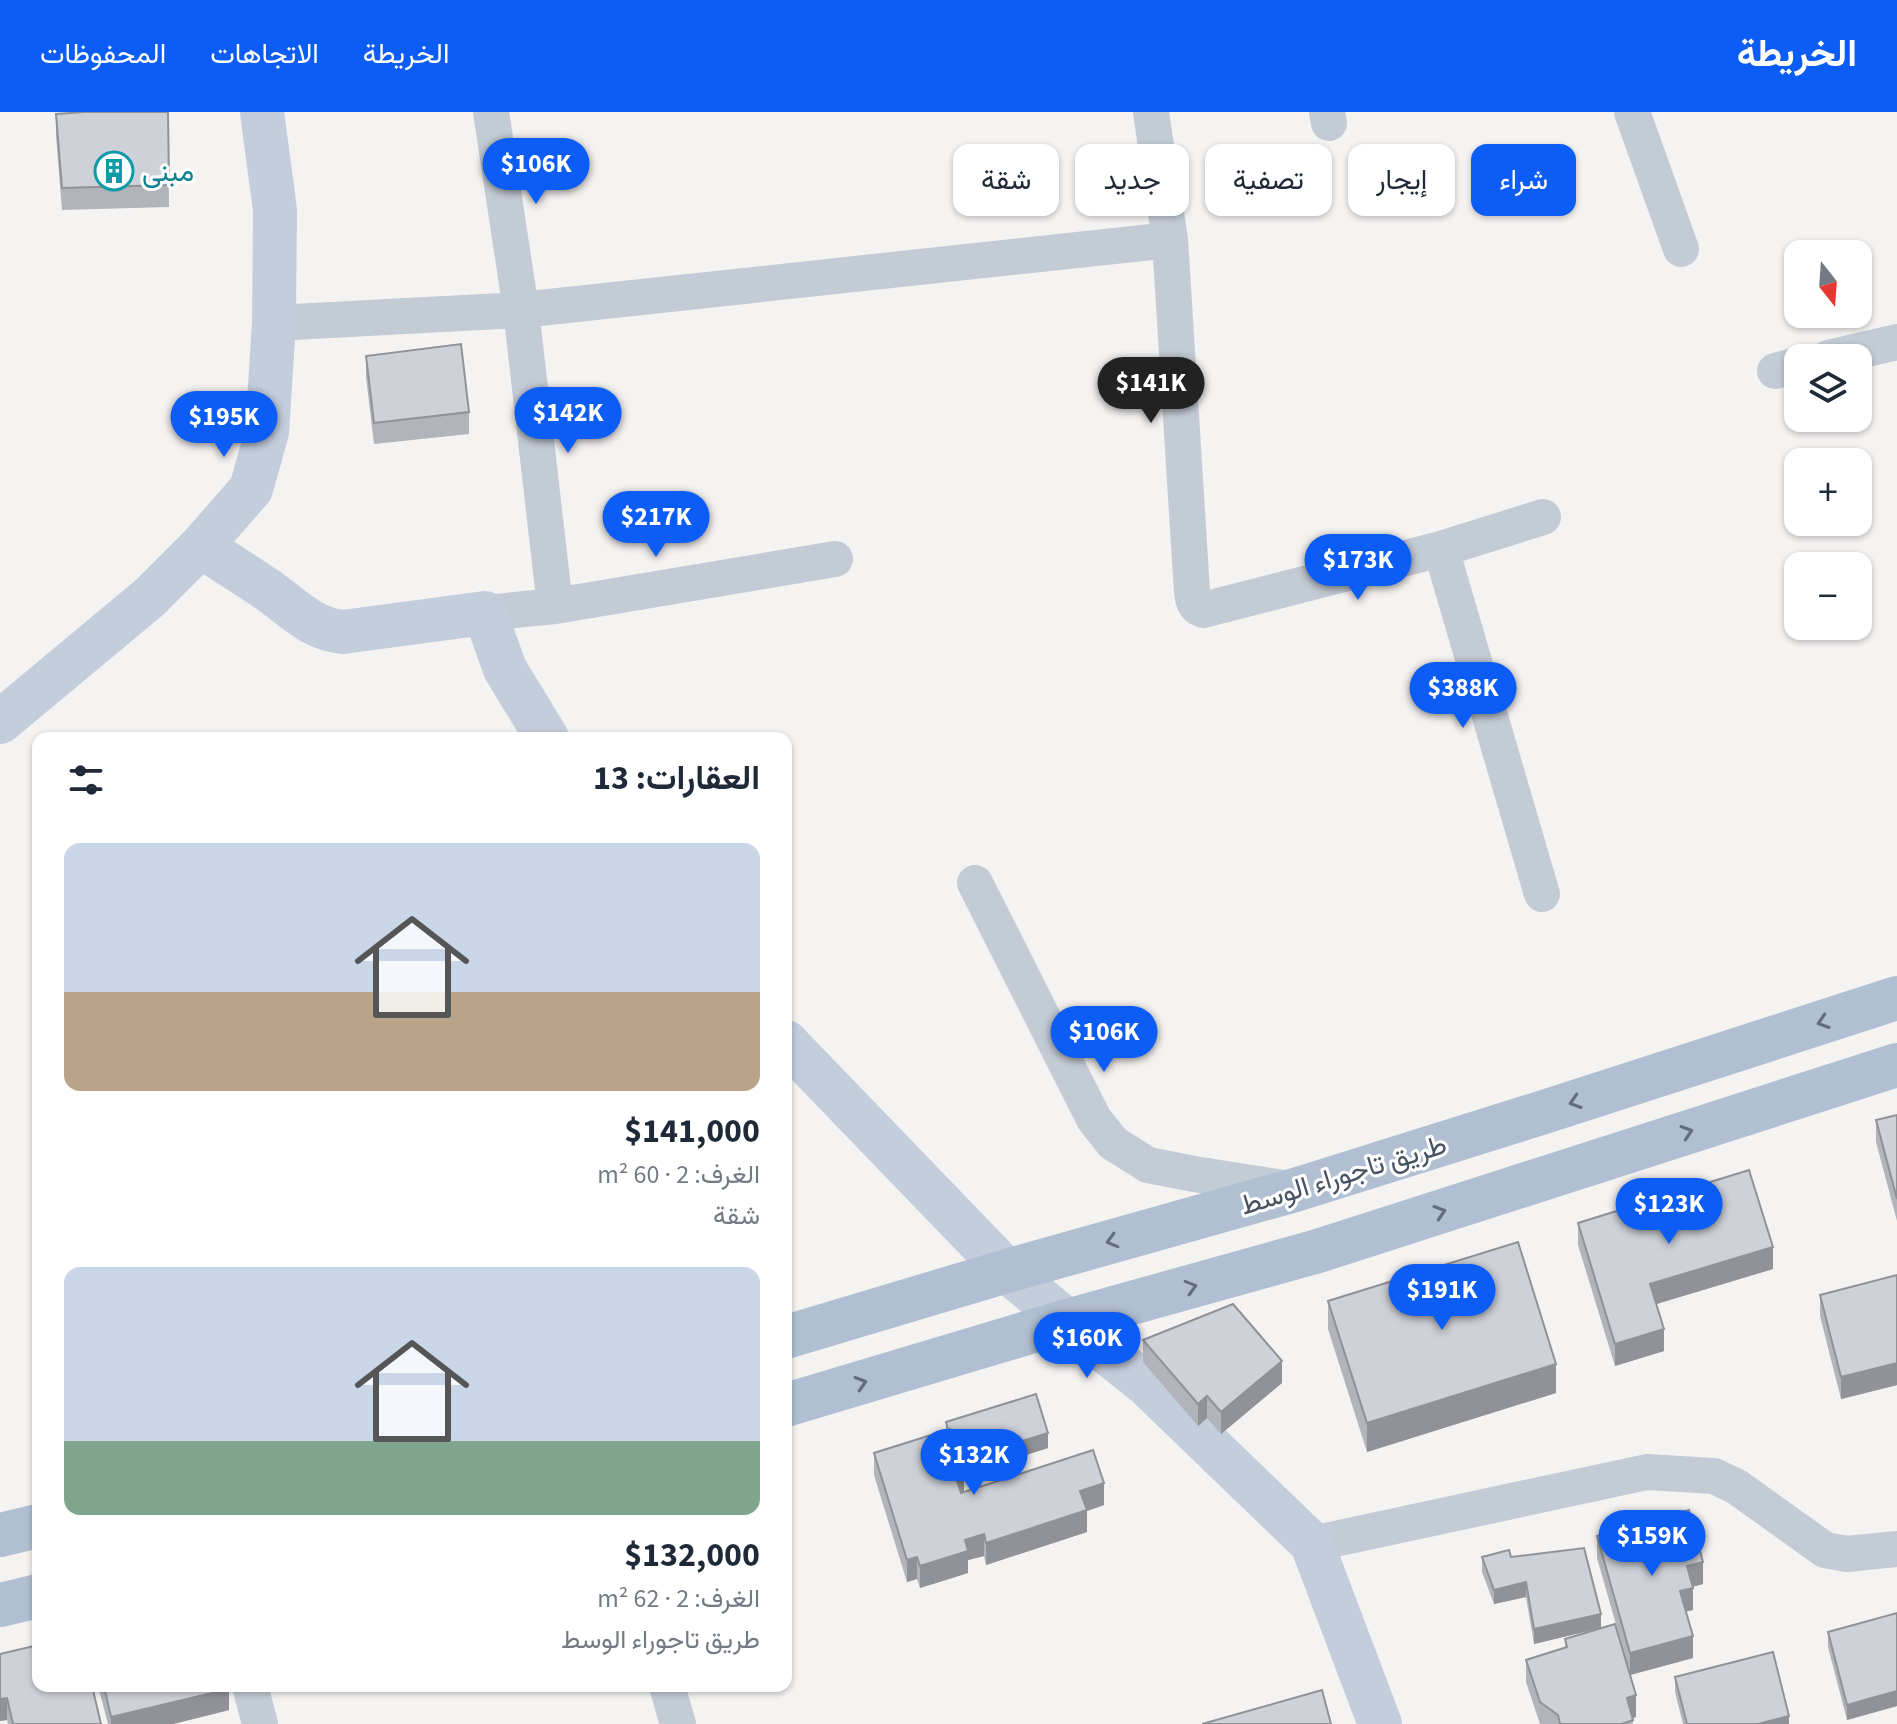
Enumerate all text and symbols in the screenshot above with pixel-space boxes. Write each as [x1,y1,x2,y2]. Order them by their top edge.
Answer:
text: الخريطة [1737,27,1857,81]
text: المحفوظات [40,34,166,74]
text: الاتجاهات [210,34,319,74]
text: الخريطة [363,34,449,74]
pin: $106K [480,138,592,206]
chip: شقة [953,144,1059,216]
chip: جديد [1075,144,1189,216]
chip: تصفية [1205,144,1332,216]
chip: إيجار [1348,144,1455,216]
chip: شراء [1471,144,1576,216]
text: $106K [501,145,571,182]
building icon: مبنى [93,150,135,192]
place label: مبنى [142,152,194,192]
north arrow [1784,240,1872,328]
map controls [1784,240,1872,640]
button: layers [1784,344,1872,432]
pin: $141K [1095,357,1207,425]
text: $141K [1116,364,1186,401]
pin: $142K [512,387,624,455]
pin: $195K [168,391,280,459]
text: $142K [533,394,603,431]
text: $195K [189,398,259,435]
button: + [1784,448,1872,536]
pin: $217K [600,491,712,559]
text: $217K [621,498,691,535]
pin: $173K [1302,534,1414,602]
text: $173K [1323,541,1393,578]
button: − [1784,552,1872,640]
pin: $388K [1407,662,1519,730]
text: $388K [1428,669,1498,706]
text: العقارات: 13 [593,754,760,803]
icon: filters [64,758,108,802]
icon: home [340,895,484,1039]
pin: $106K [1048,1006,1160,1074]
text: $106K [1069,1013,1139,1050]
one-way arrow [1816,1013,1830,1029]
one-way arrow [1569,1093,1583,1109]
text: $141,000 [624,1107,760,1156]
street label: طريق تاجوراء الوسط [1235,1124,1452,1225]
one-way arrow [1680,1125,1694,1141]
text: الغرف: 2 · 60 m² [597,1156,760,1193]
pin: $123K [1613,1178,1725,1246]
text: $123K [1634,1185,1704,1222]
text: شقة [713,1197,760,1234]
one-way arrow [1432,1205,1446,1221]
one-way arrow [1105,1232,1119,1249]
pin: $191K [1386,1264,1498,1332]
text: $191K [1407,1271,1477,1308]
one-way arrow [1183,1279,1197,1296]
pin: $160K [1031,1312,1143,1380]
icon: home [340,1319,484,1463]
text: $160K [1052,1319,1122,1356]
one-way arrow [853,1376,867,1392]
pin: $132K [918,1429,1030,1497]
text: $132K [939,1436,1009,1473]
pin: $159K [1596,1510,1708,1578]
text: $159K [1617,1517,1687,1554]
text: $132,000 [624,1531,760,1580]
text: الغرف: 2 · 62 m² [597,1580,760,1617]
text: طريق تاجوراء الوسط [561,1621,760,1658]

